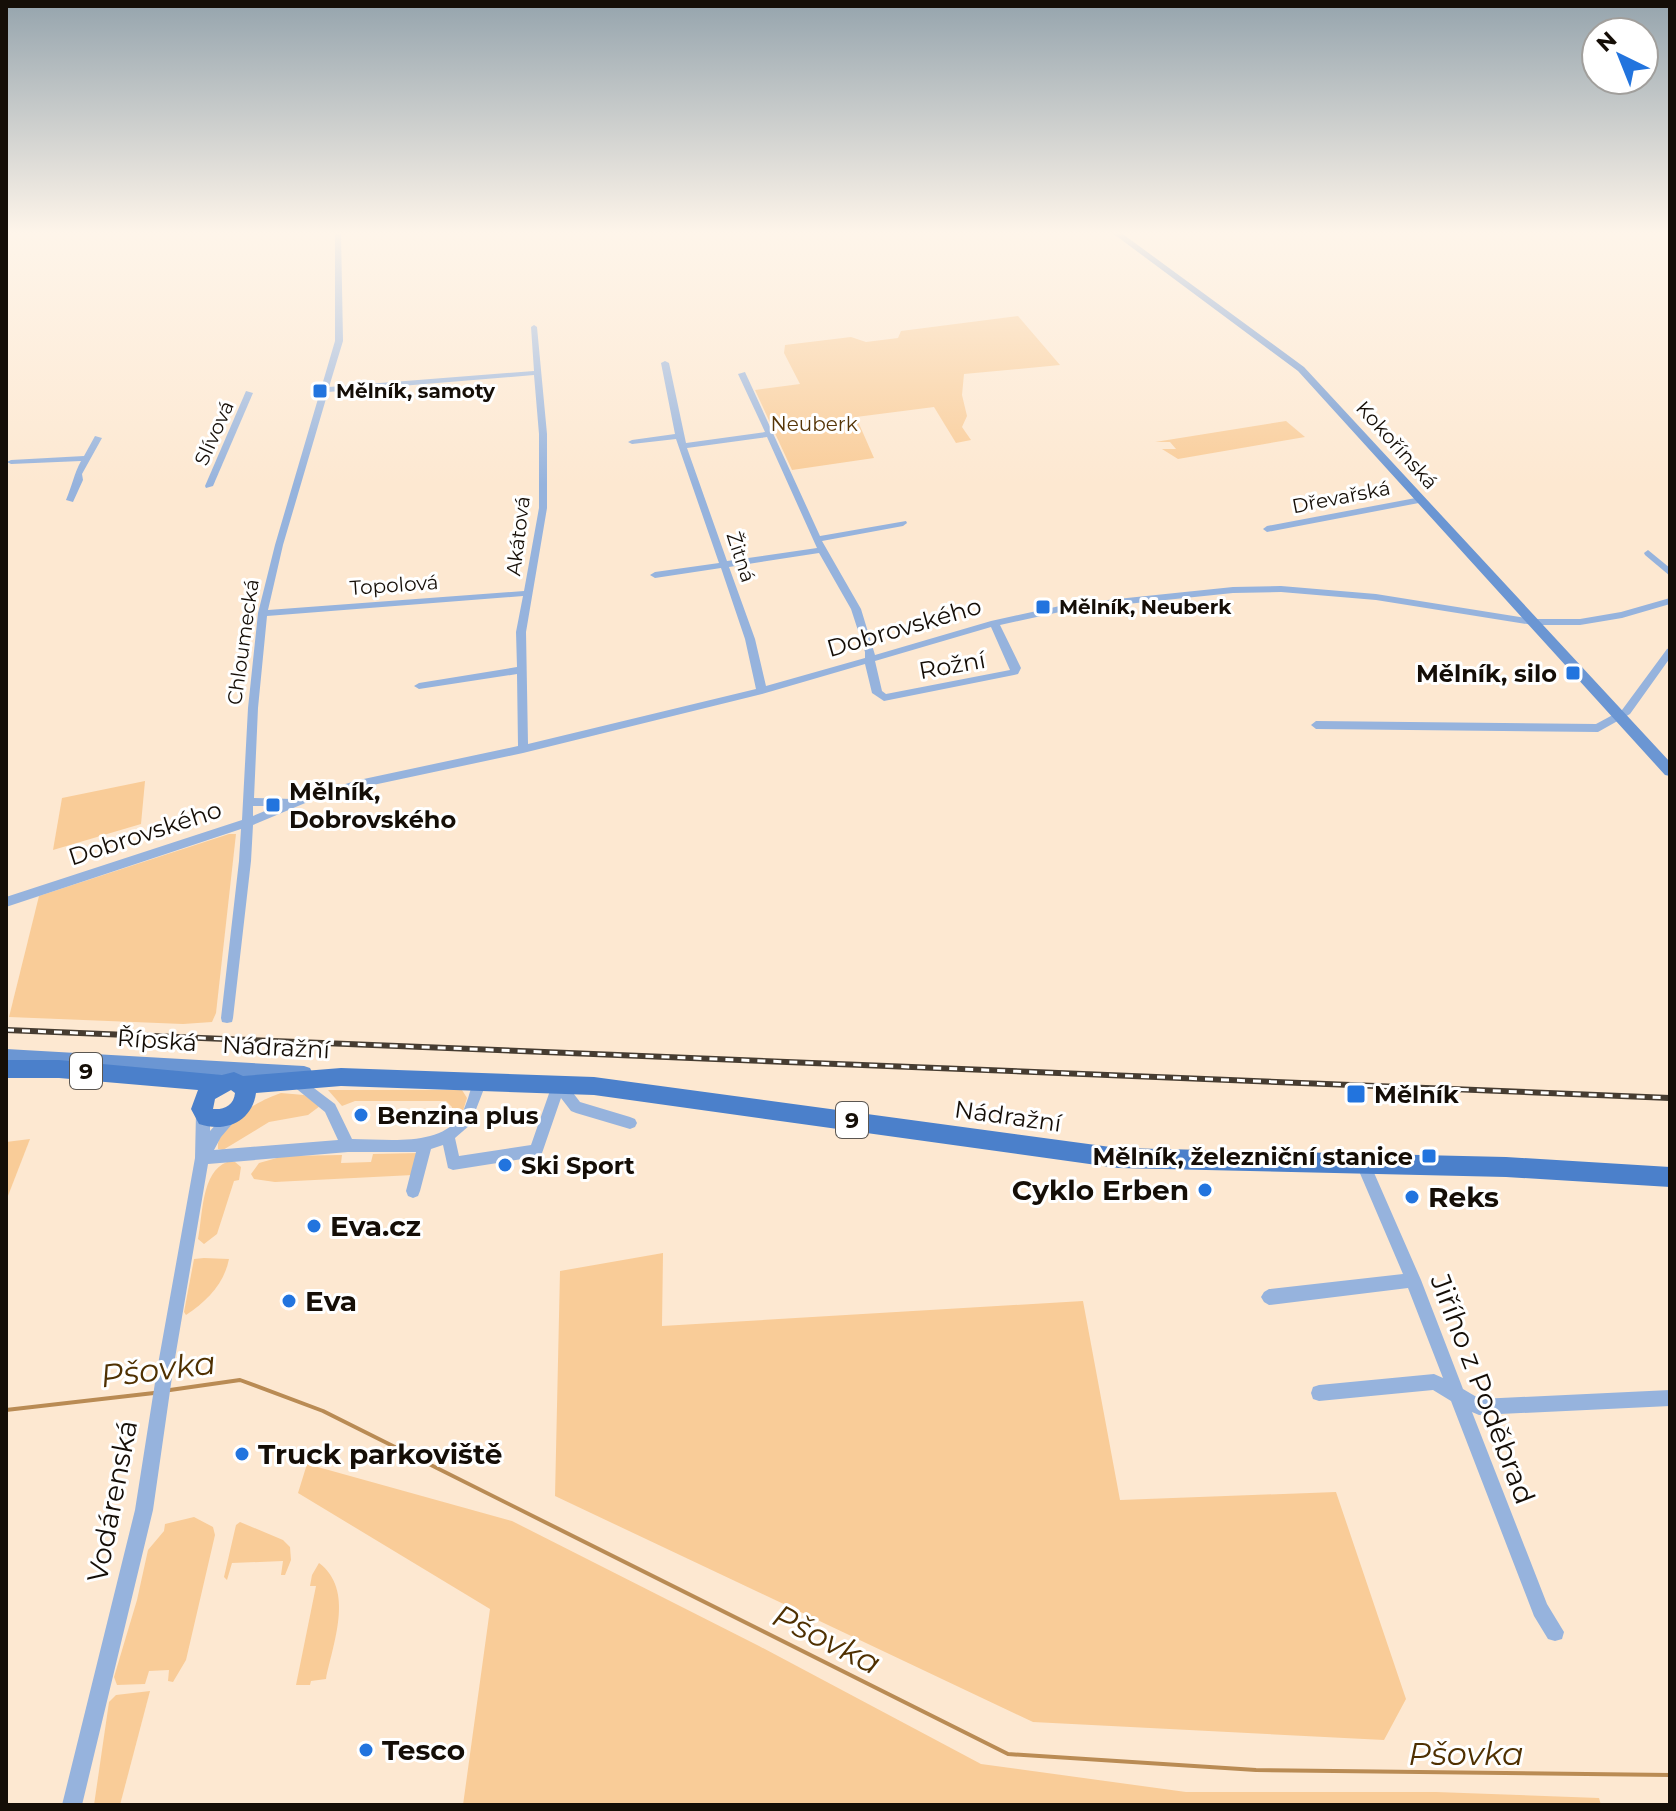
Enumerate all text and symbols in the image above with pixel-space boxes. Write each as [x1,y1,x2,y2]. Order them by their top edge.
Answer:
north arrow [1580,16,1660,96]
text: N [1591,26,1622,58]
place label: Mělník, samoty [336,379,496,403]
marker: Mělník, samoty [311,382,329,400]
street label: Kokořínská [1351,396,1443,494]
street label: Slívová [189,397,239,469]
park label: Neuberk [770,412,858,436]
street label: Dřevařská [1290,476,1392,518]
street label: Akátová [501,495,535,577]
street label: Žitná [722,529,760,585]
street label: Topolová [349,570,439,600]
street label: Chloumecká [222,577,264,707]
street label: Dobrovského [823,591,985,663]
place label: Mělník, Neuberk [1059,595,1232,619]
marker: Mělník, Neuberk [1034,598,1052,616]
street label: Rožní [916,645,989,685]
place label: Mělník, silo [1416,659,1557,688]
marker: Mělník, silo [1564,664,1582,682]
place label: Mělník, Dobrovského [289,777,456,834]
street label: Dobrovského [65,795,225,871]
marker: Mělník, Dobrovského [264,796,282,814]
street label: Řípská [116,1023,198,1057]
street label: Nádražní [221,1030,332,1064]
road number: 9 [70,1053,102,1089]
place label: Mělník [1374,1080,1459,1109]
marker: Mělník [1345,1083,1367,1105]
street label: Nádražní [953,1094,1065,1138]
place label: Benzina plus [377,1101,539,1130]
road number: 9 [836,1102,868,1138]
marker: Benzina plus [352,1106,370,1124]
place label: Mělník, železniční stanice [1092,1142,1413,1171]
marker: Mělník, železniční stanice [1420,1147,1438,1165]
place label: Ski Sport [521,1151,635,1180]
marker: Ski Sport [496,1156,514,1174]
place label: Cyklo Erben [1012,1173,1189,1207]
place label: Reks [1428,1180,1499,1214]
marker: Cyklo Erben [1196,1181,1214,1199]
marker: Reks [1403,1188,1421,1206]
place label: Eva.cz [330,1209,421,1243]
marker: Eva.cz [305,1217,323,1235]
street label: Jiřího z Poděbrad [1423,1268,1542,1509]
place label: Eva [305,1284,357,1318]
marker: Eva [280,1292,298,1310]
water label: Pšovka [98,1343,218,1395]
street label: Vodárenská [80,1417,144,1585]
place label: Truck parkoviště [258,1437,502,1471]
marker: Truck parkoviště [233,1445,251,1463]
water label: Pšovka [767,1595,887,1683]
place label: Tesco [382,1733,465,1767]
water label: Pšovka [1408,1734,1524,1773]
marker: Tesco [357,1741,375,1759]

